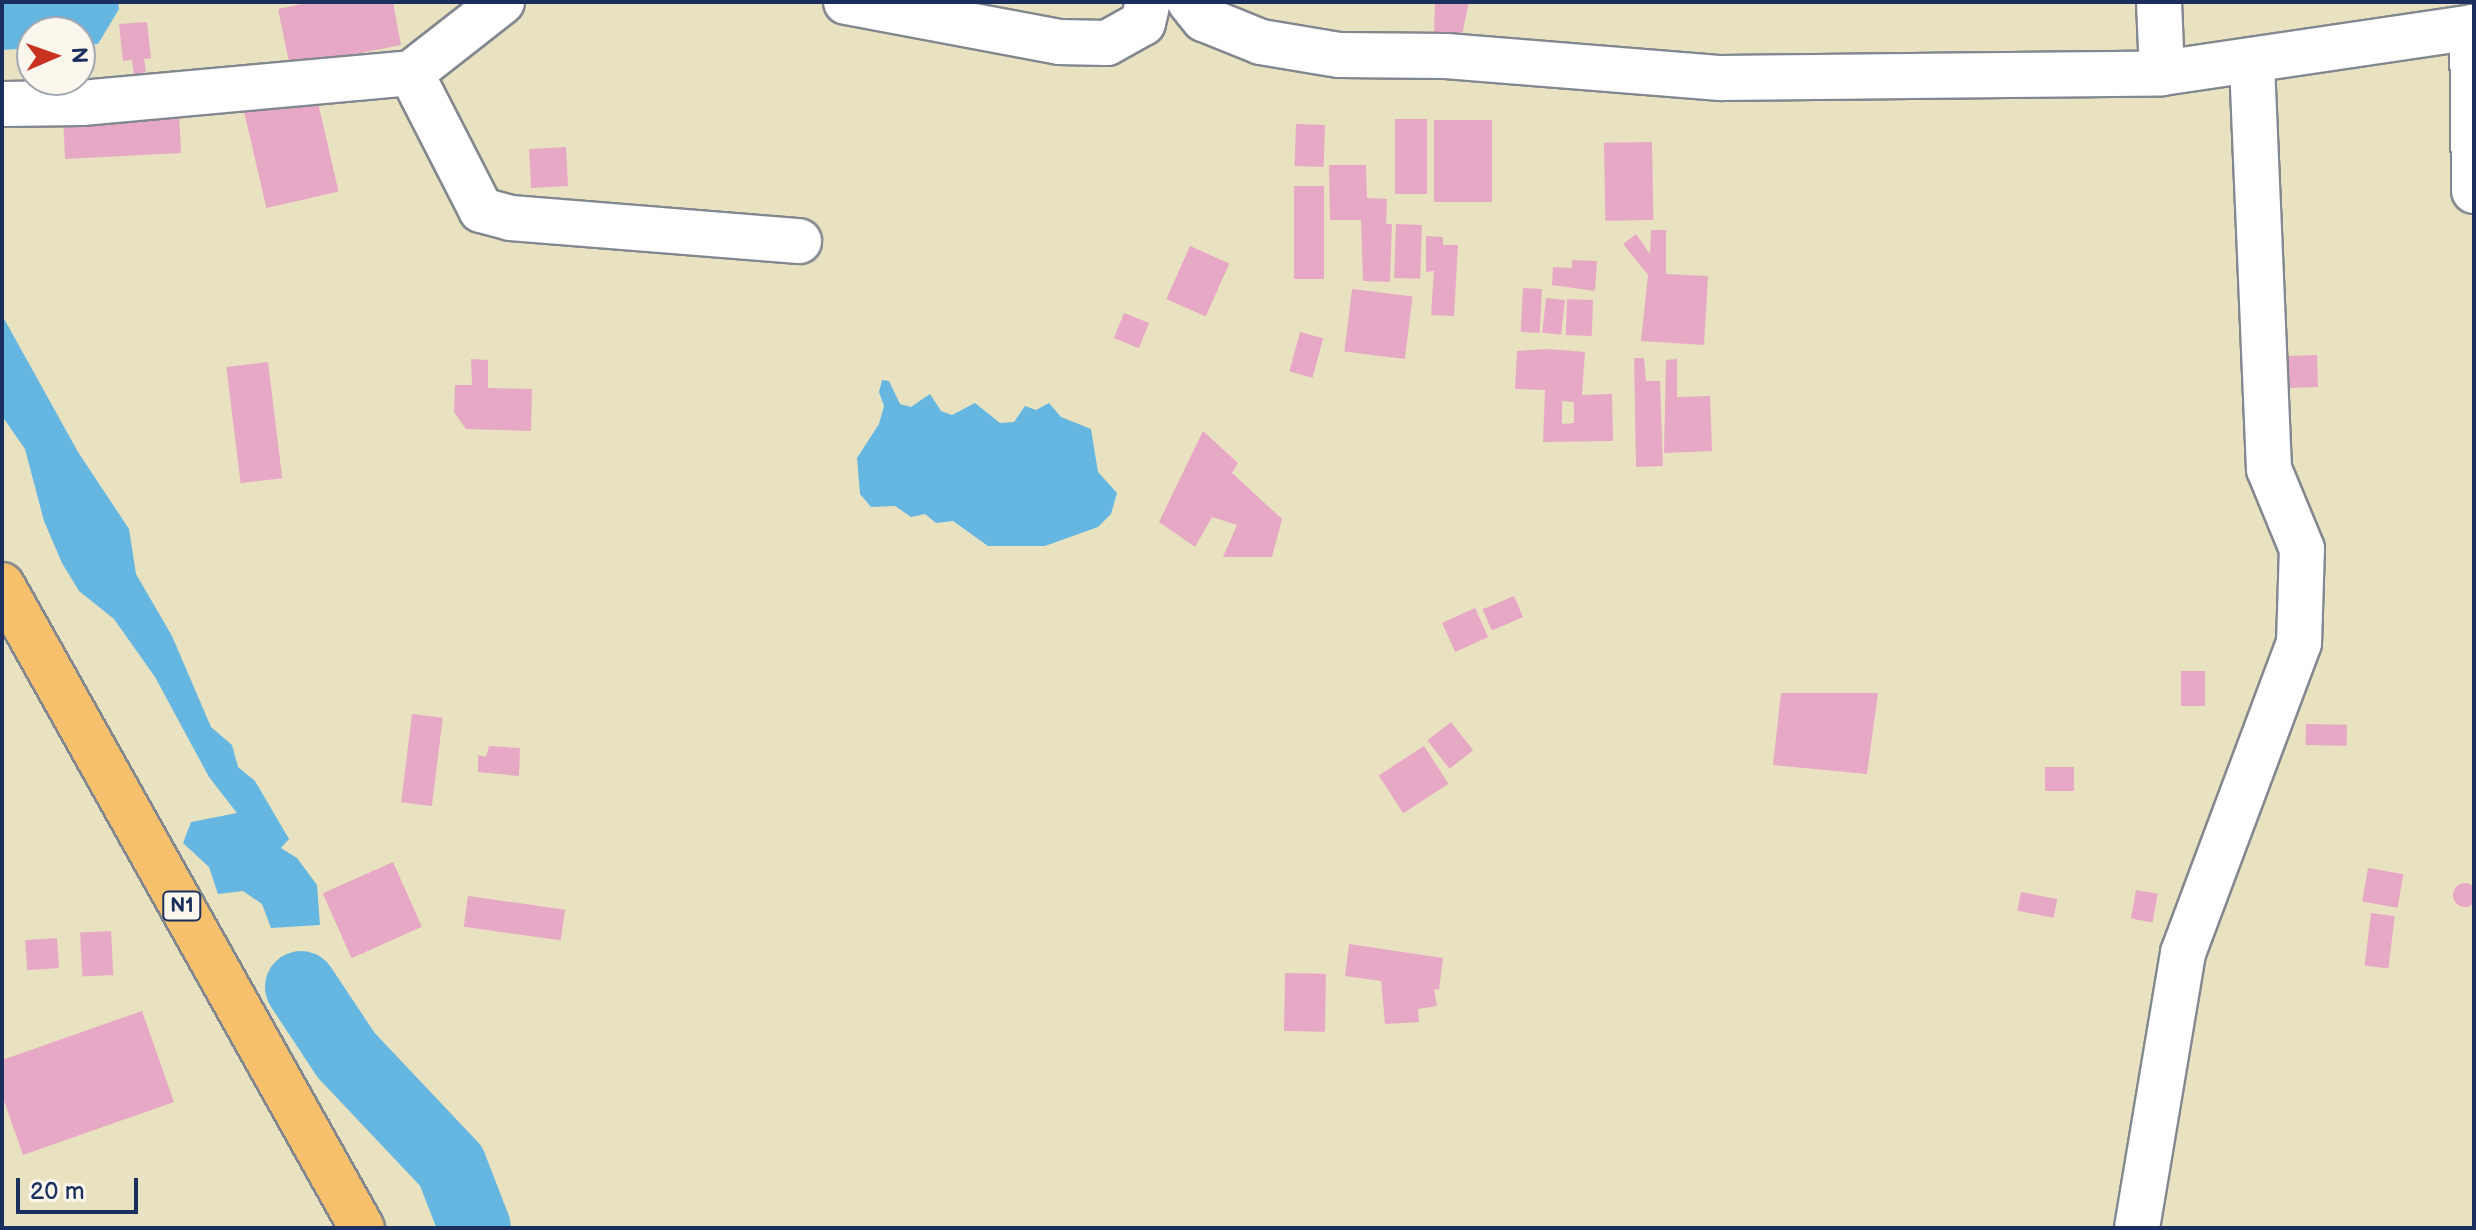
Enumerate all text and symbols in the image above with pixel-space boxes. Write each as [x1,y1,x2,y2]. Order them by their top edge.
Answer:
north arrow [16,16,96,96]
text: N [65,46,92,64]
road number: N1 [162,890,202,922]
scale bar [20,1162,142,1212]
text: 20 m [30,1177,85,1206]

